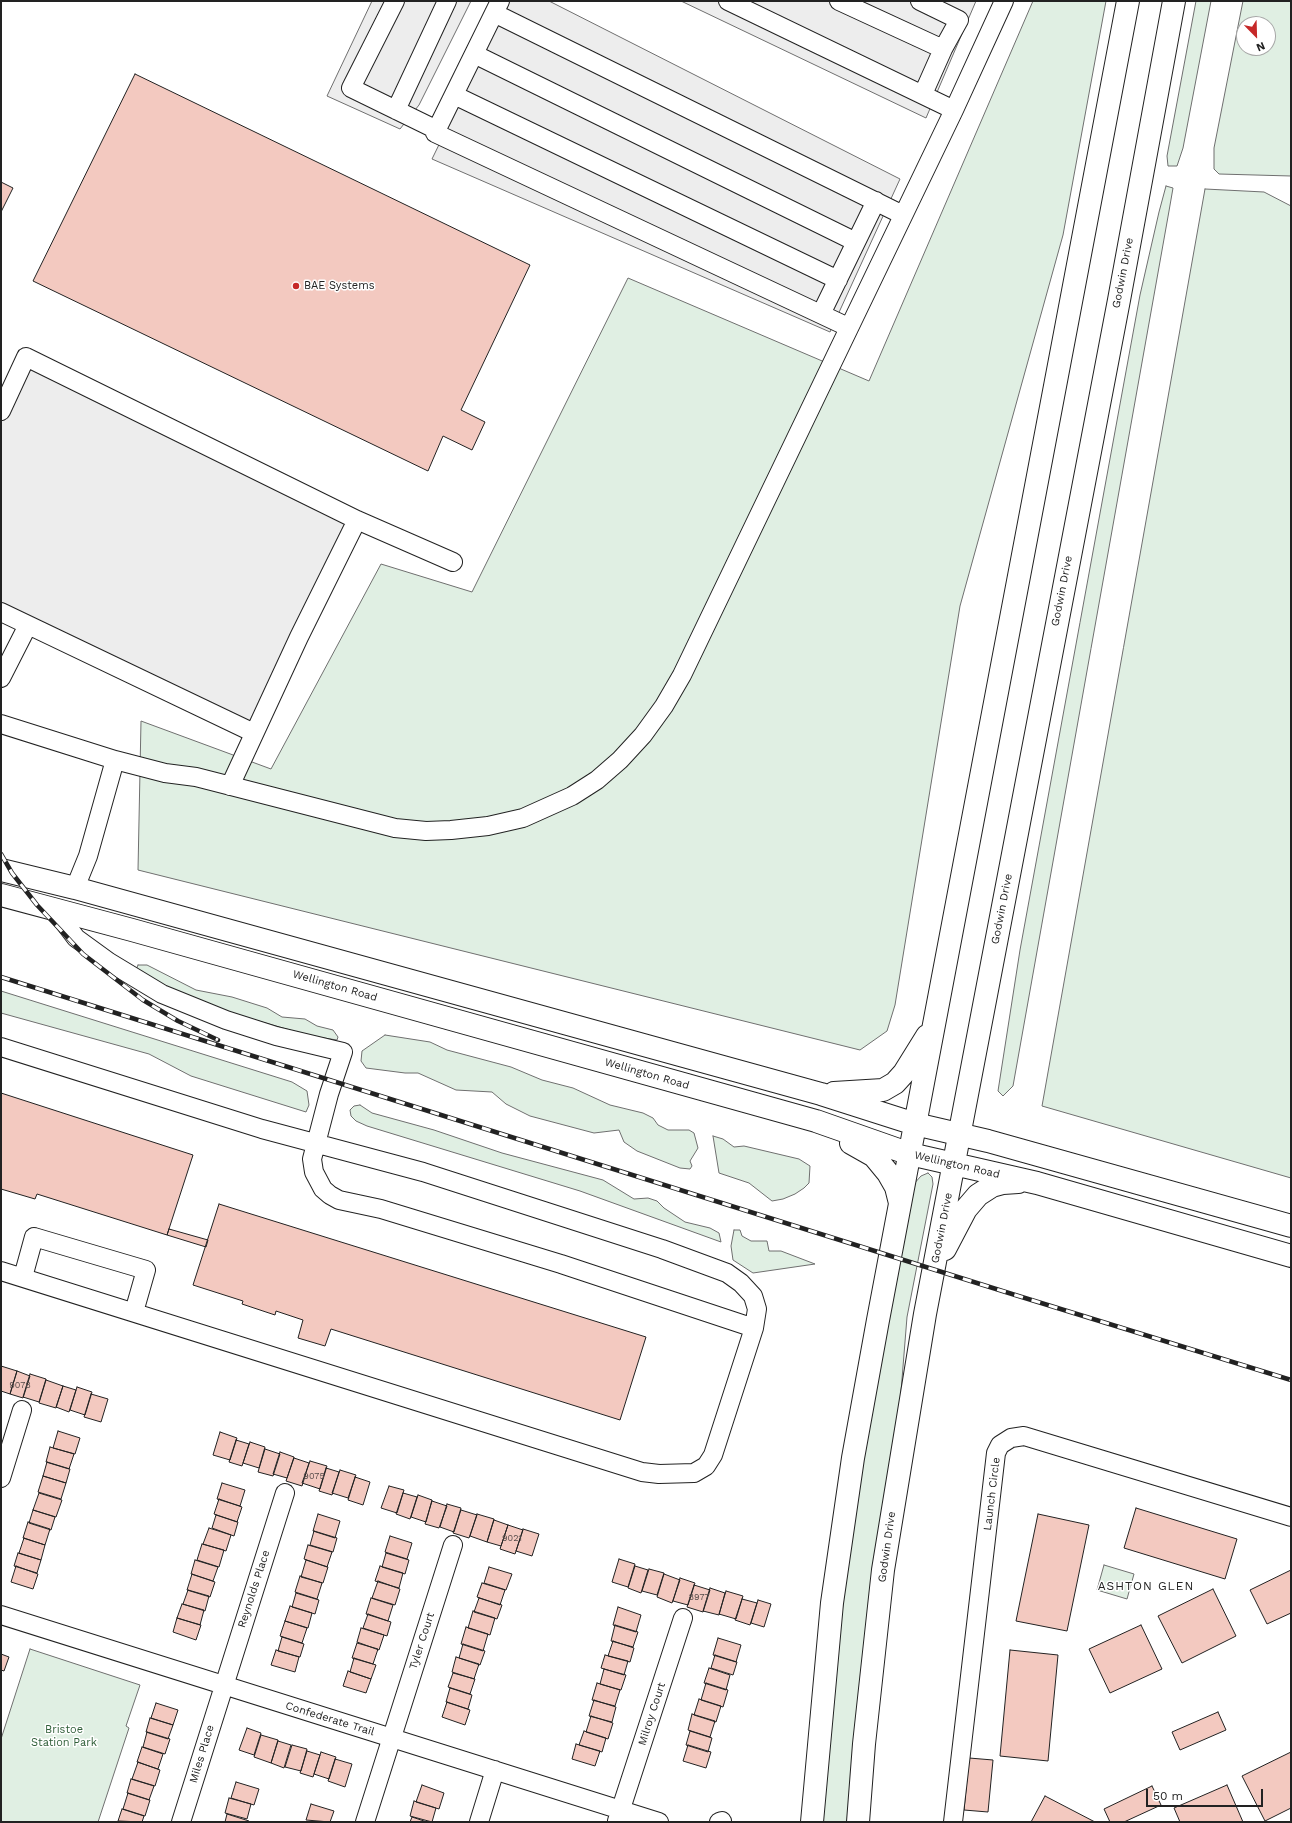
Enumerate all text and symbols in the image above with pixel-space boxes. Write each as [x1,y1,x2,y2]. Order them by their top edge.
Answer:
north arrow [1236,16,1276,56]
text: N [1254,39,1267,54]
street label: Godwin Drive [1110,237,1136,309]
place label: BAE Systems [304,279,374,293]
marker: BAE Systems [291,281,301,291]
street label: Godwin Drive [1049,555,1075,627]
street label: Godwin Drive [989,873,1015,945]
street label: Wellington Road [291,968,379,1004]
street label: Wellington Road [603,1056,691,1092]
street label: Wellington Road [913,1149,1001,1181]
street label: Godwin Drive [929,1192,955,1264]
house number: 9078 [9,1380,31,1390]
street label: Launch Circle [981,1457,1003,1531]
house number: 9075 [303,1471,325,1481]
street label: Godwin Drive [875,1511,899,1583]
house number: 9021 [502,1533,522,1543]
street label: Reynolds Place [235,1548,273,1630]
district label: ASHTON GLEN [1098,1579,1194,1593]
house number: 8977 [688,1592,710,1602]
street label: Tyler Court [407,1611,437,1671]
street label: Milroy Court [636,1681,668,1747]
street label: Confederate Trail [284,1699,376,1739]
park label: Bristoe Station Park [31,1723,97,1749]
street label: Miles Place [187,1723,217,1785]
scale bar [1148,1781,1265,1807]
text: 50 m [1153,1789,1183,1803]

